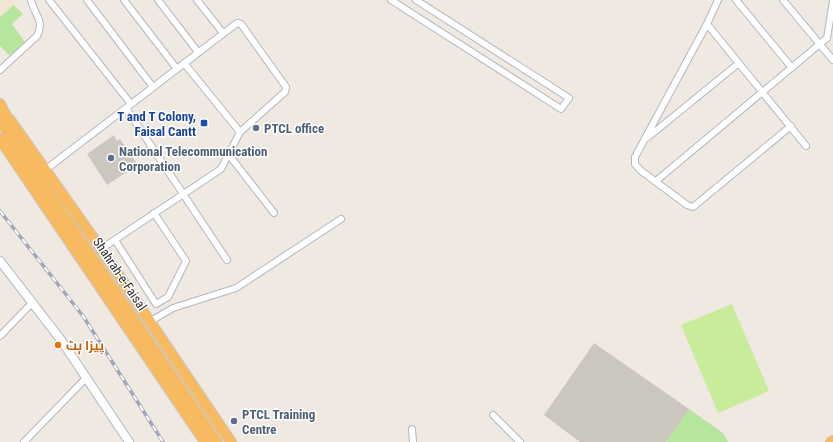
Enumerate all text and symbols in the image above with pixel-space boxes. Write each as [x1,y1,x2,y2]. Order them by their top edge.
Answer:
place label: T and T Colony, Faisal Cantt [117,109,196,139]
marker: T and T Colony, Faisal Cantt [199,118,209,128]
place label: PTCL office [264,121,324,136]
marker: PTCL office [251,123,261,133]
place label: National Telecommunication Corporation [119,144,267,174]
marker: National Telecommunication Corporation [106,153,116,163]
street label: Shahrah-e-Faisal [90,235,150,313]
place label: پیزا ہٹ [66,338,104,355]
marker: پیزا ہٹ [53,340,63,350]
place label: PTCL Training Centre [242,407,315,437]
marker: PTCL Training Centre [229,416,239,426]

